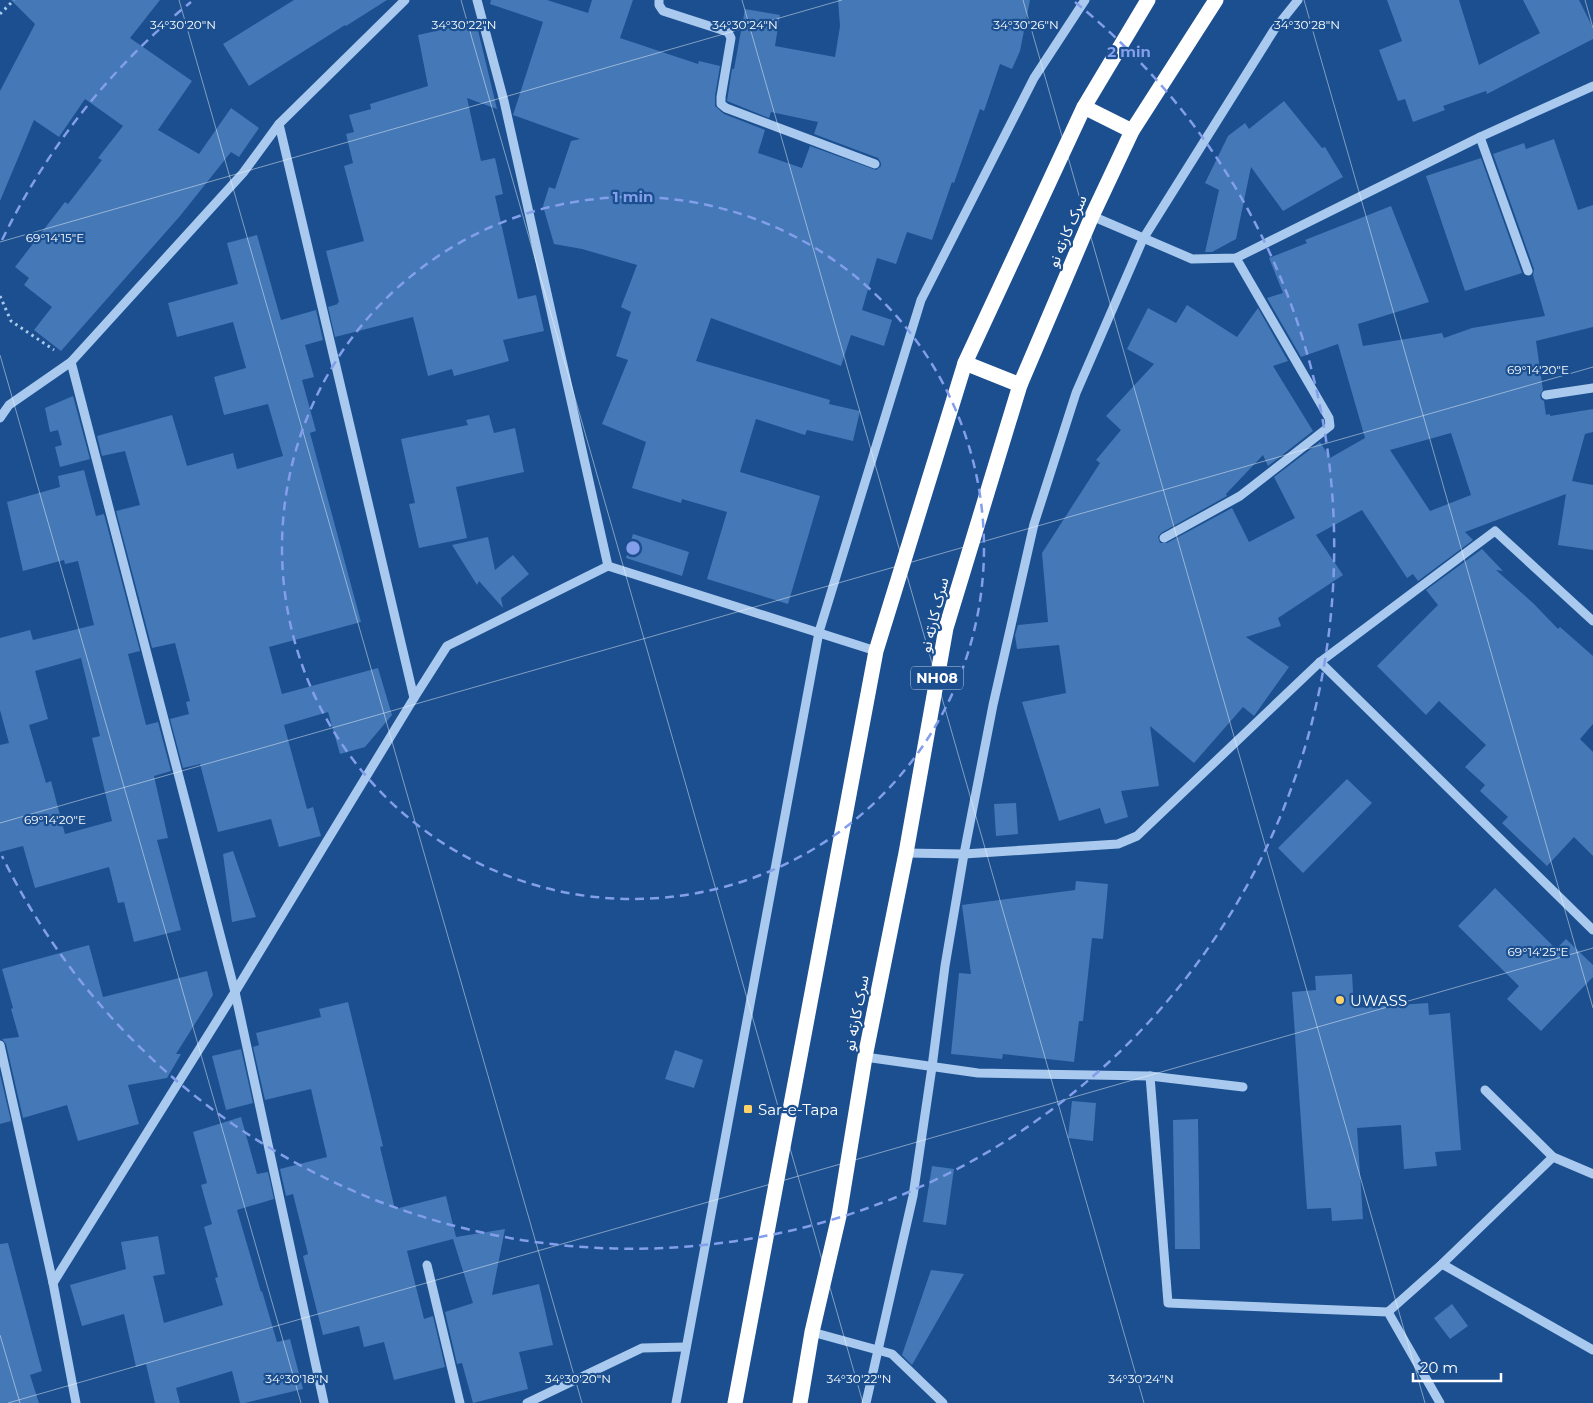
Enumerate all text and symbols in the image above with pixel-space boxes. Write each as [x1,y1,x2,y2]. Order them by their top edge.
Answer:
text: 34°30'20"N [150,17,216,32]
text: 34°30'22"N [432,17,496,32]
text: 34°30'24"N [712,17,778,32]
text: 34°30'26"N [993,17,1059,32]
text: 34°30'28"N [1274,17,1340,32]
text: 2 min [1107,42,1151,61]
text: 1 min [613,187,653,206]
street label: سرک کارته نو [1043,192,1091,270]
text: 69°14'15"E [26,230,84,245]
text: 69°14'20"E [1507,362,1569,377]
centre of rings [624,539,642,557]
street label: سرک کارته نو [916,575,953,654]
road number: NH08 [911,666,963,690]
text: 69°14'20"E [24,812,86,827]
text: 69°14'25"E [1508,944,1568,959]
street label: سرک کارته نو [839,973,873,1052]
place label: UWASS [1350,991,1407,1010]
marker: UWASS [1334,994,1346,1006]
place label: Sar-e-Tapa [758,1100,838,1119]
marker: Sar-e-Tapa [742,1103,754,1115]
scale bar [1413,1350,1500,1382]
text: 20 m [1420,1358,1458,1377]
text: 34°30'18"N [265,1371,329,1386]
text: 34°30'20"N [545,1371,611,1386]
text: 34°30'22"N [827,1371,891,1386]
text: 34°30'24"N [1108,1371,1174,1386]

